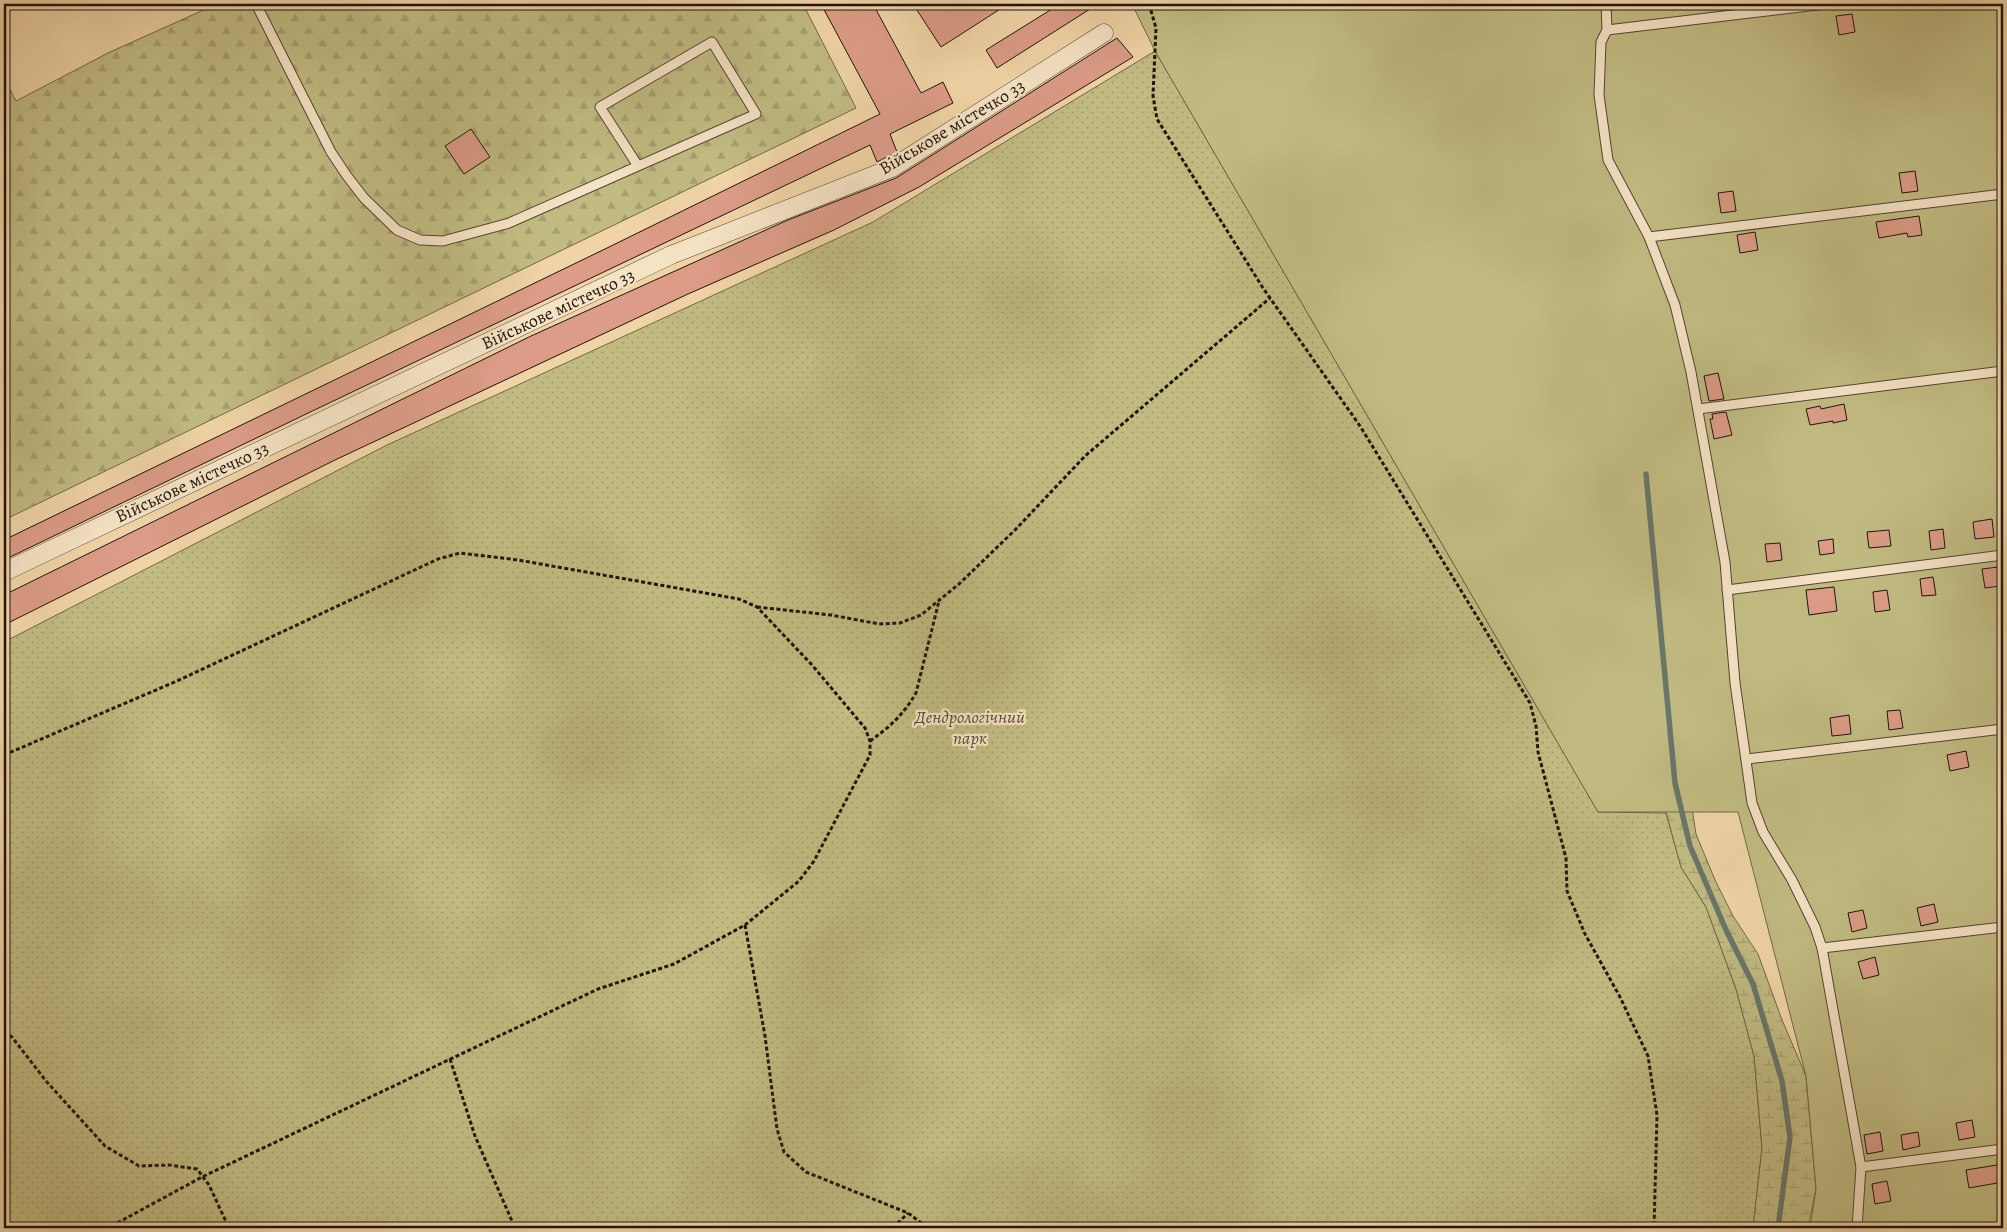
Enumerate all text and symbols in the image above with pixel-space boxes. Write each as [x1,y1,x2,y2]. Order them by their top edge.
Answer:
street label: Військове містечко 33 [874,74,1030,180]
street label: Військове містечко 33 [477,263,639,355]
street label: Військове містечко 33 [111,436,273,528]
park label: Дендрологічний парк [913,705,1025,750]

